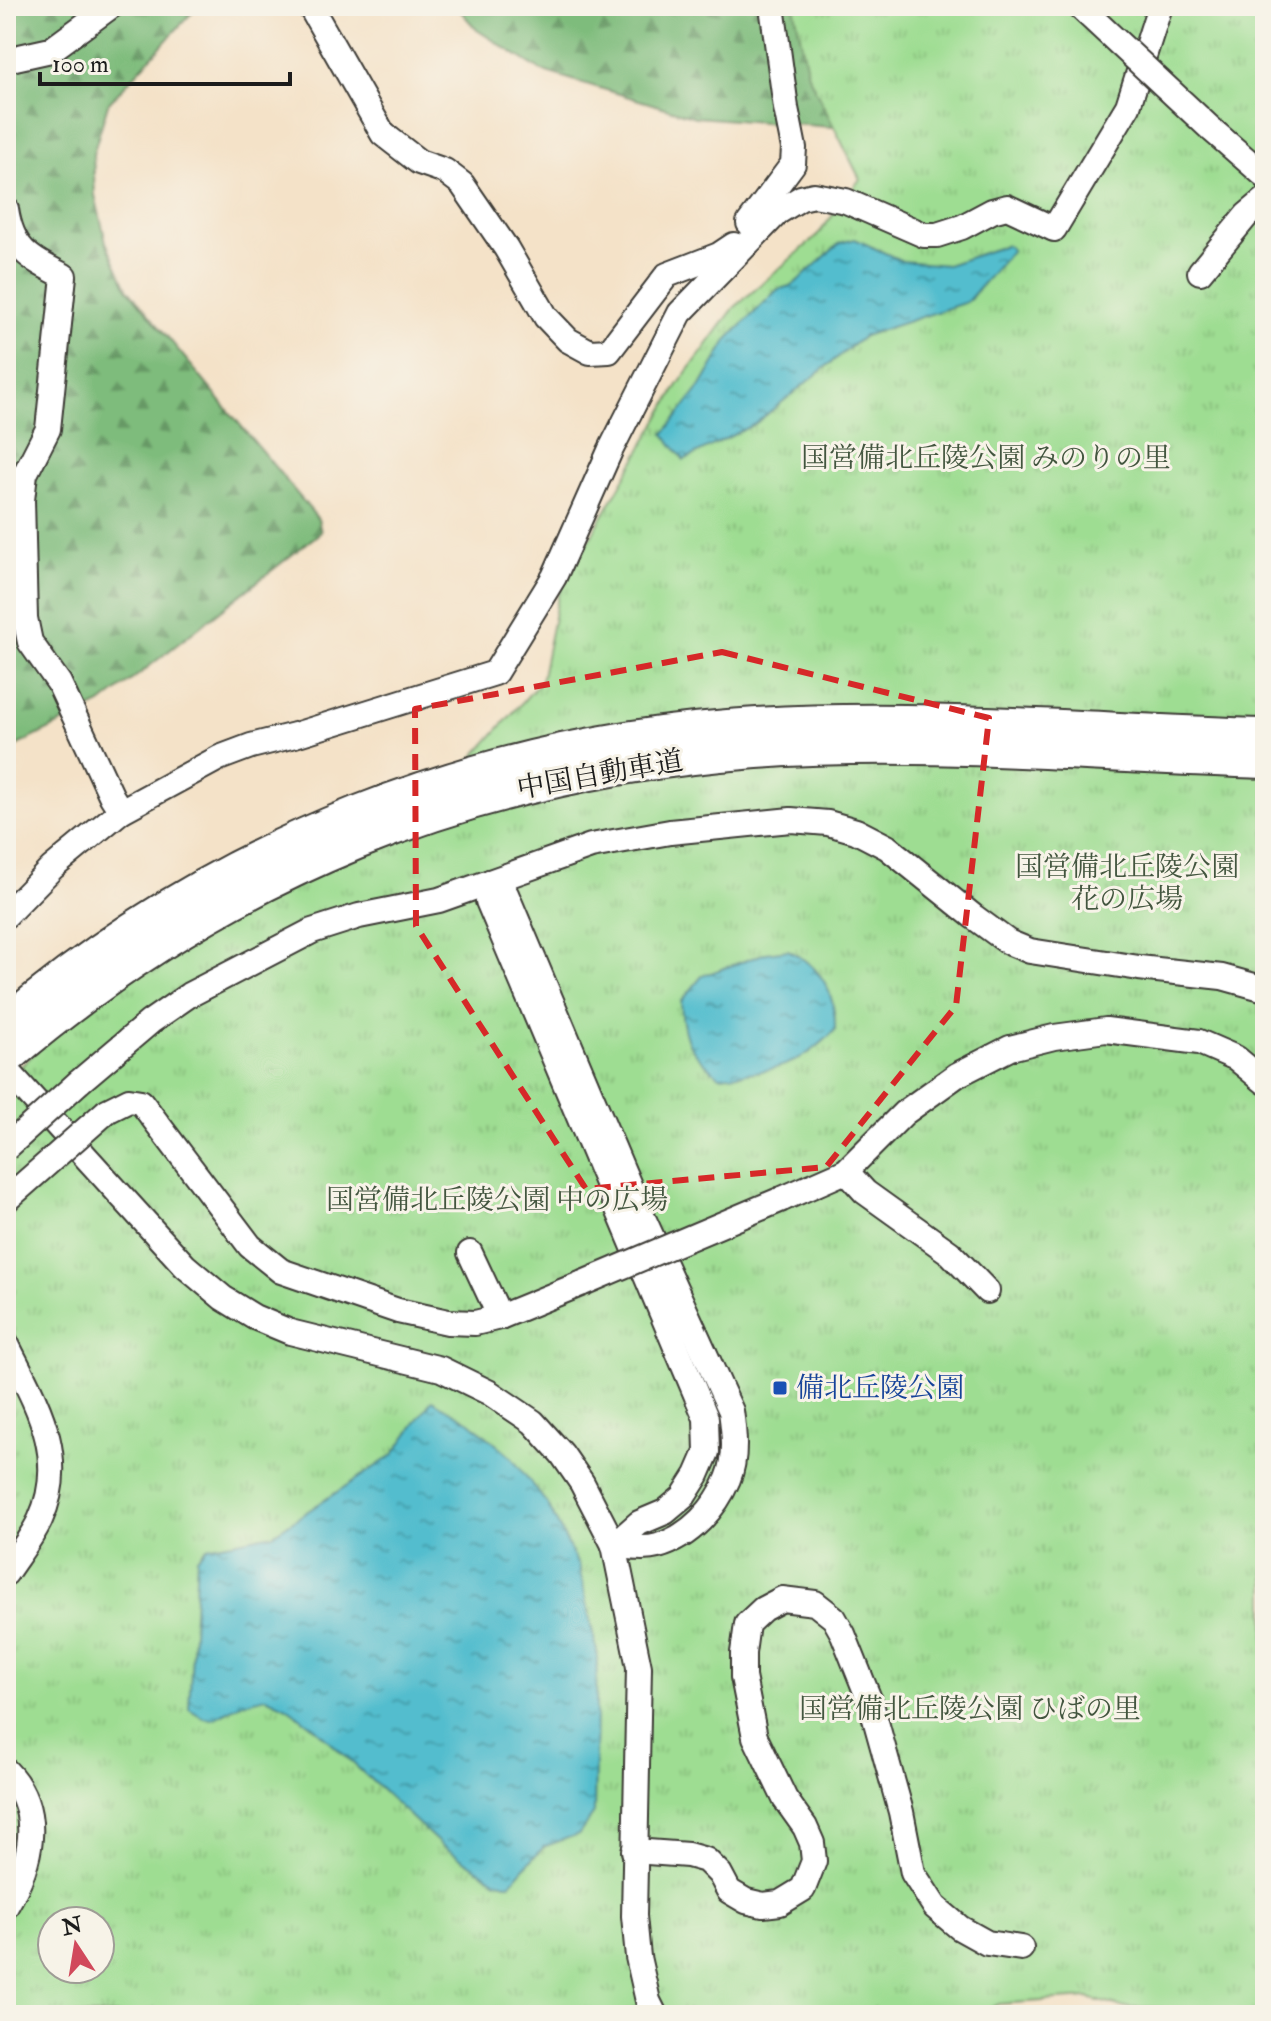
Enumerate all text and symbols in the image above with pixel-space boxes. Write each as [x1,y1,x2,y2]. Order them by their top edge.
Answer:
scale bar [40,36,290,86]
text: 100 m [52,49,109,80]
park label: 国営備北丘陵公園 みのりの里 [801,441,1171,476]
street label: 中国自動車道 [514,743,686,807]
park label: 国営備北丘陵公園 花の広場 [1015,850,1239,917]
park label: 国営備北丘陵公園 中の広場 [326,1183,668,1218]
place label: 備北丘陵公園 [796,1371,964,1406]
marker: 備北丘陵公園 [771,1379,789,1397]
park label: 国営備北丘陵公園 ひばの里 [799,1692,1141,1727]
north arrow [36,1905,116,1985]
text: N [59,1911,85,1942]

